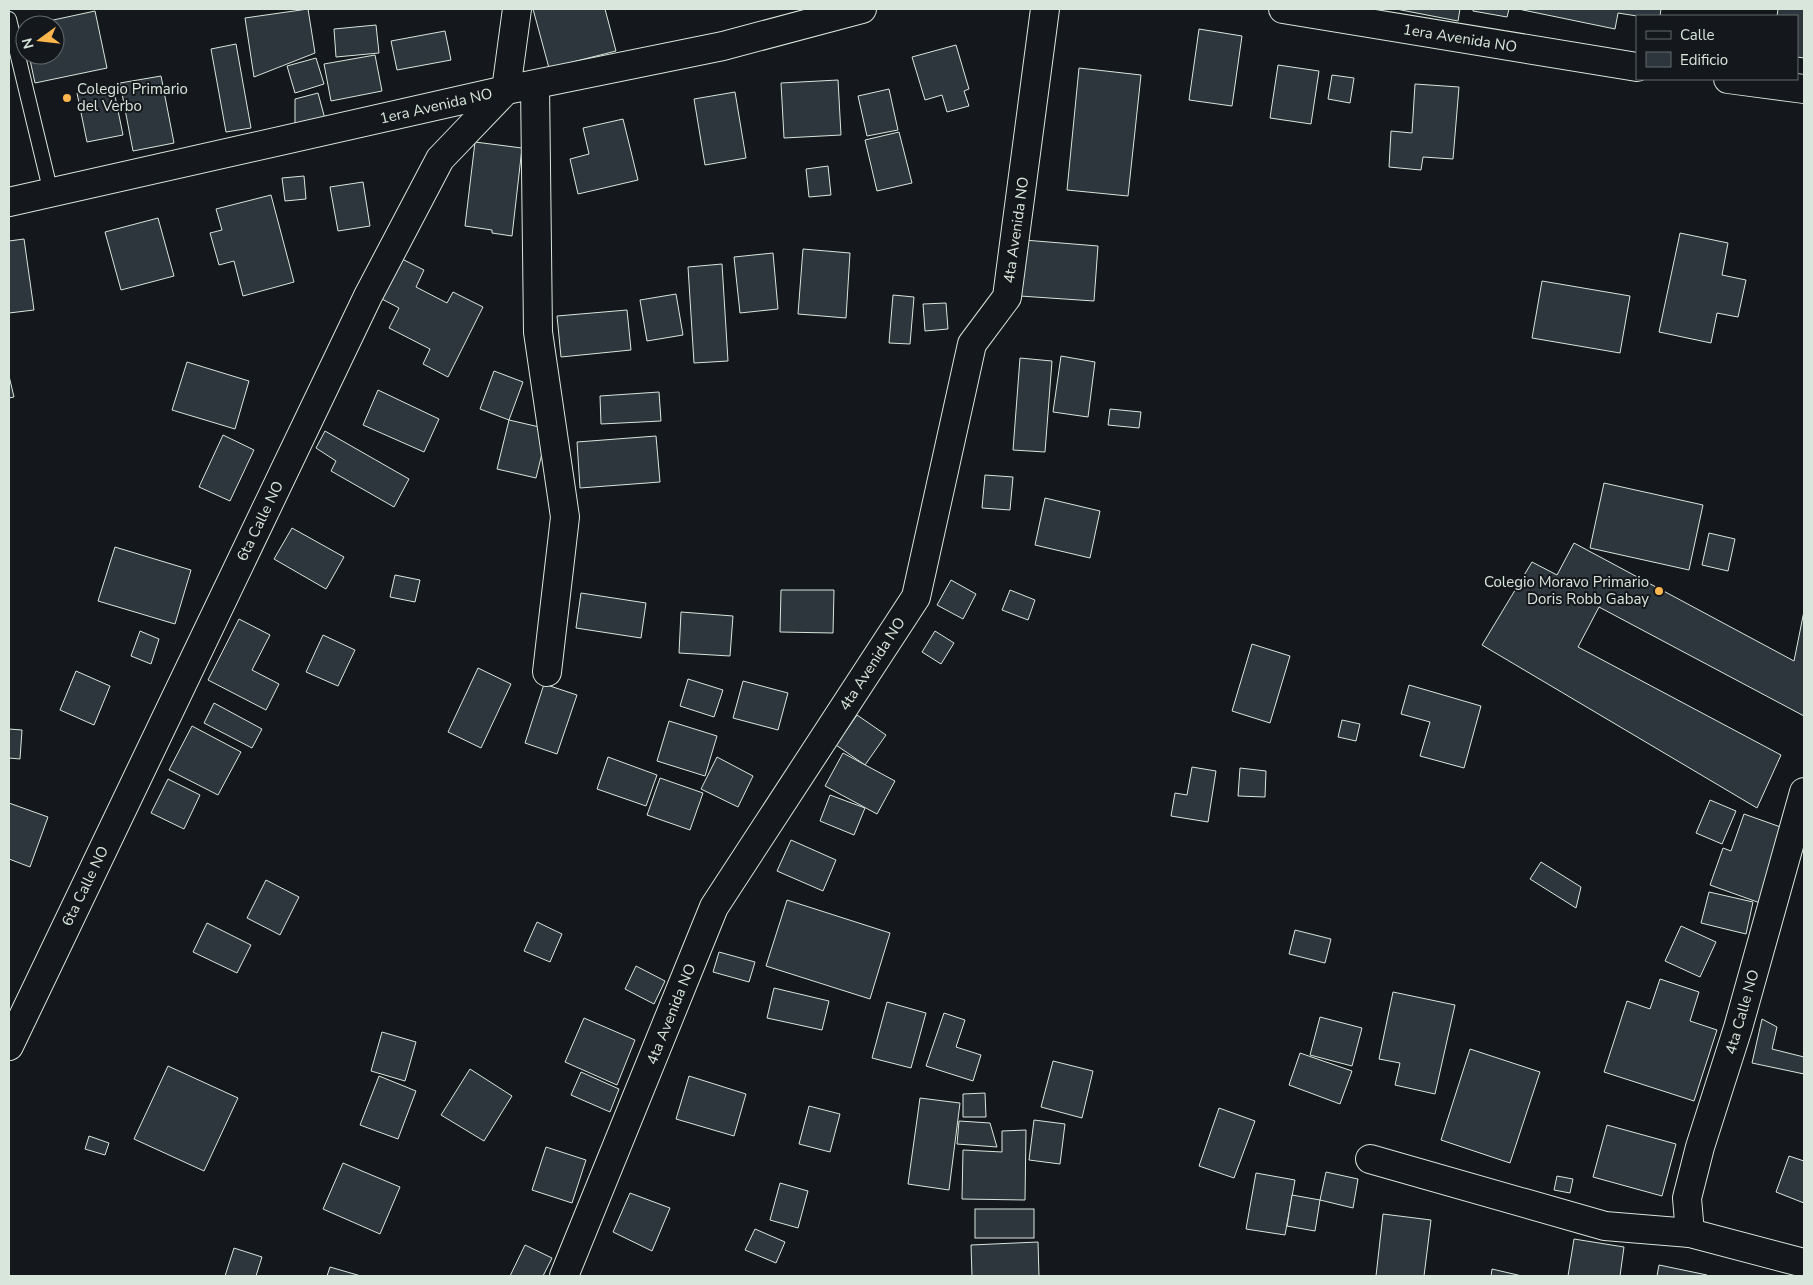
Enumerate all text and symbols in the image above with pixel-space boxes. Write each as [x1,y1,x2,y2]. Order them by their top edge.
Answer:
north arrow [15,15,65,65]
legend [1636,15,1798,80]
street label: 1era Avenida NO [1401,19,1519,57]
text: Calle [1680,25,1715,45]
text: N [17,36,38,51]
text: Edificio [1680,50,1728,70]
place label: Colegio Primario del Verbo [77,79,188,116]
street label: 1era Avenida NO [378,83,494,129]
marker: Colegio Primario del Verbo [61,92,73,104]
street label: 4ta Avenida NO [999,175,1033,285]
street label: 6ta Calle NO [232,477,288,565]
place label: Colegio Moravo Primario Doris Robb Gabay [1484,572,1649,609]
marker: Colegio Moravo Primario Doris Robb Gabay [1653,585,1665,597]
street label: 4ta Avenida NO [834,614,910,714]
street label: 6ta Calle NO [57,842,113,930]
street label: 4ta Avenida NO [642,960,700,1068]
street label: 4ta Calle NO [1720,967,1764,1057]

